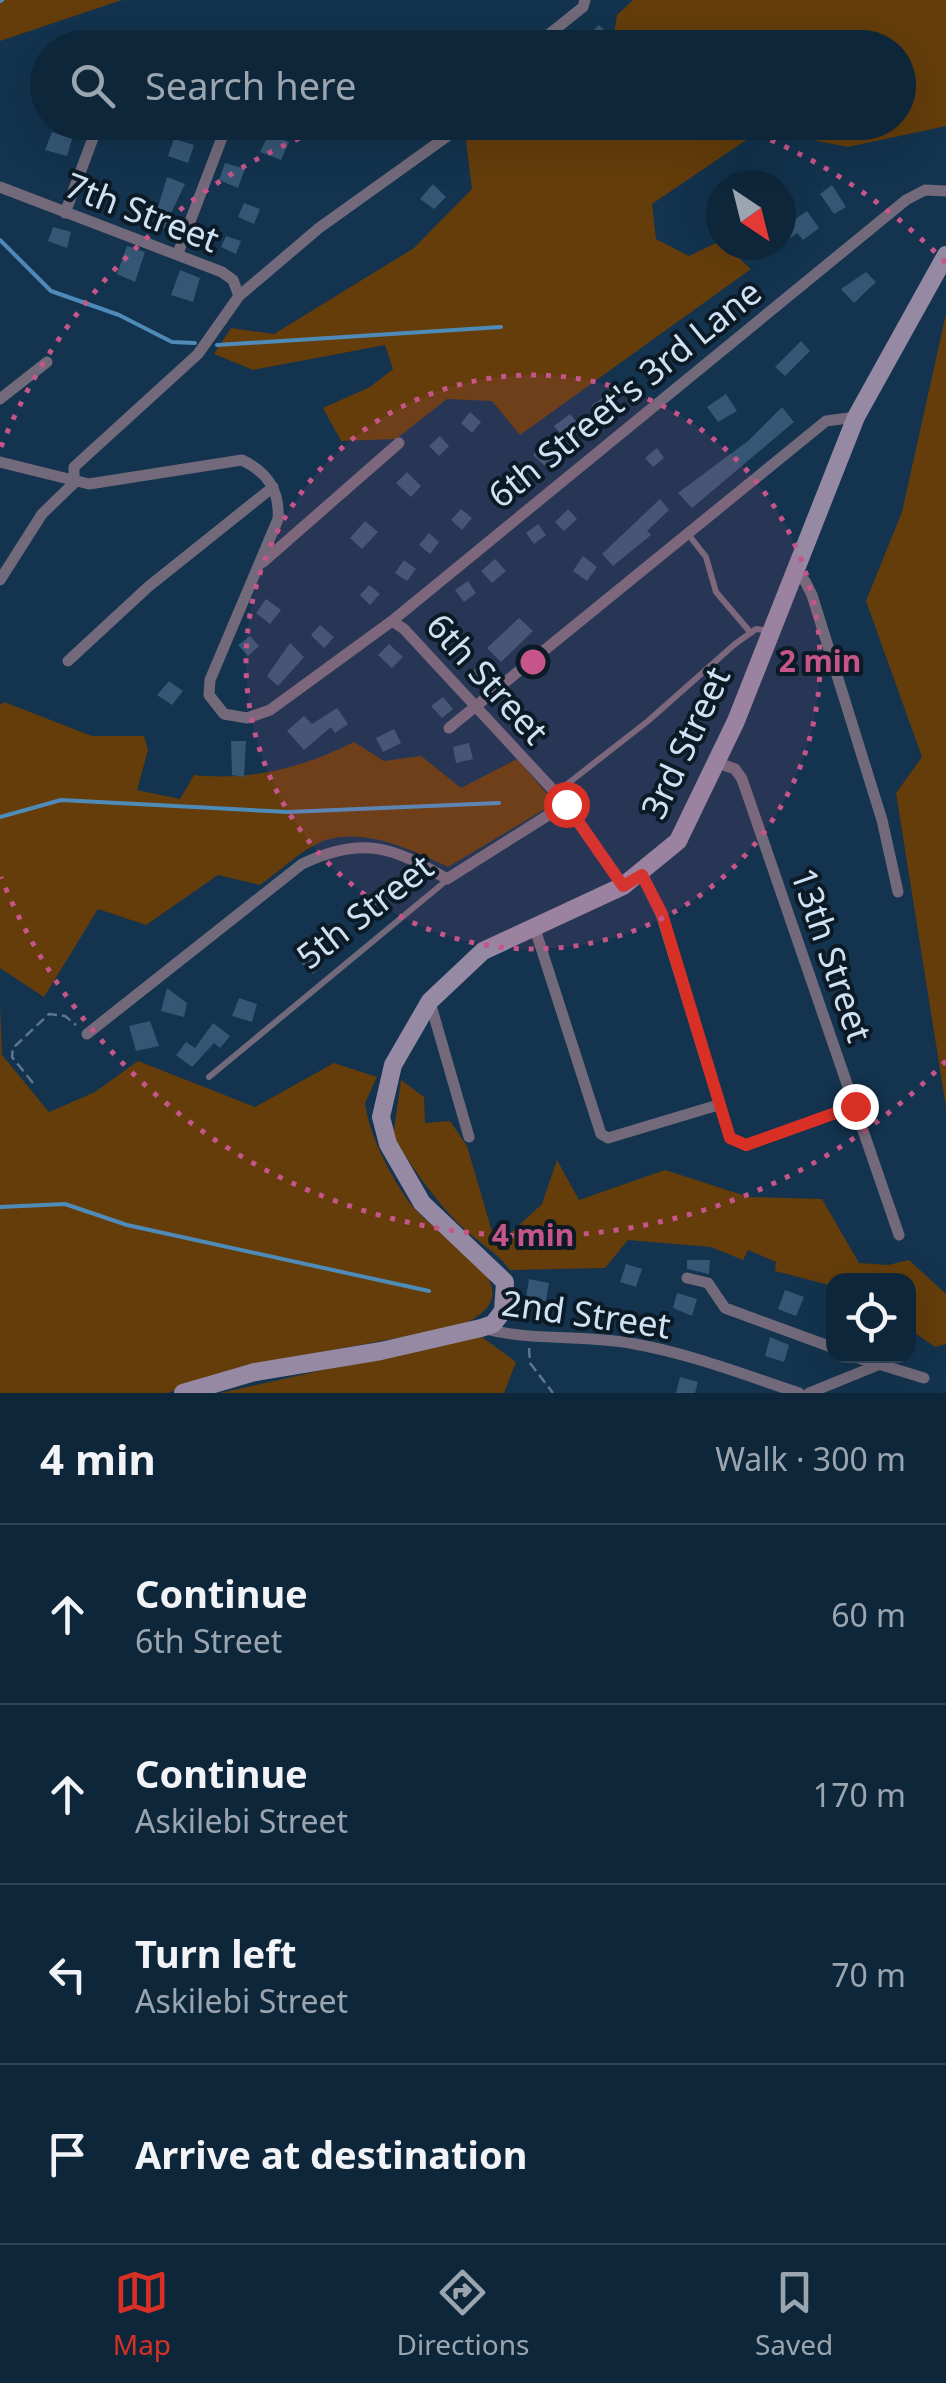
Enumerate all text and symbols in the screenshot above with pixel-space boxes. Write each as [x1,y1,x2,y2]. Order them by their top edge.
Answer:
search box [30,30,916,140]
icon: search [65,58,120,113]
text: Search here [145,59,356,111]
street label: 7th Street [59,161,226,262]
north arrow [706,170,796,260]
street label: 6th Street's 3rd Lane [478,268,770,518]
street label: 6th Street [417,602,559,754]
text: 2 min [779,640,861,681]
centre of rings [515,644,551,680]
street label: 3rd Street [629,659,740,826]
route start [544,782,590,828]
street label: 5th Street [286,843,442,979]
street label: 13th Street [781,861,884,1048]
route end [833,1084,879,1130]
text: 4 min [492,1214,574,1255]
map controls [826,1273,916,1363]
button: locate [826,1273,916,1363]
street label: 2nd Street [499,1278,674,1349]
text: 4 min [40,1430,156,1487]
text: Walk · 300 m [715,1437,906,1480]
text: Continue [135,1567,308,1619]
icon: ahead [40,1587,95,1642]
text: 60 m [831,1593,906,1636]
text: 6th Street [135,1619,282,1662]
text: Continue [135,1747,308,1799]
icon: ahead [40,1767,95,1822]
text: 170 m [813,1773,906,1816]
text: Askilebi Street [135,1799,348,1842]
text: Turn left [135,1927,297,1979]
icon: left [40,1947,95,2002]
text: 70 m [831,1953,906,1996]
text: Askilebi Street [135,1979,348,2022]
icon: arrive [40,2127,95,2182]
text: Arrive at destination [135,2128,527,2180]
tab: Map [113,2265,171,2363]
tab: Directions [397,2265,529,2363]
tab: Saved [755,2265,833,2363]

